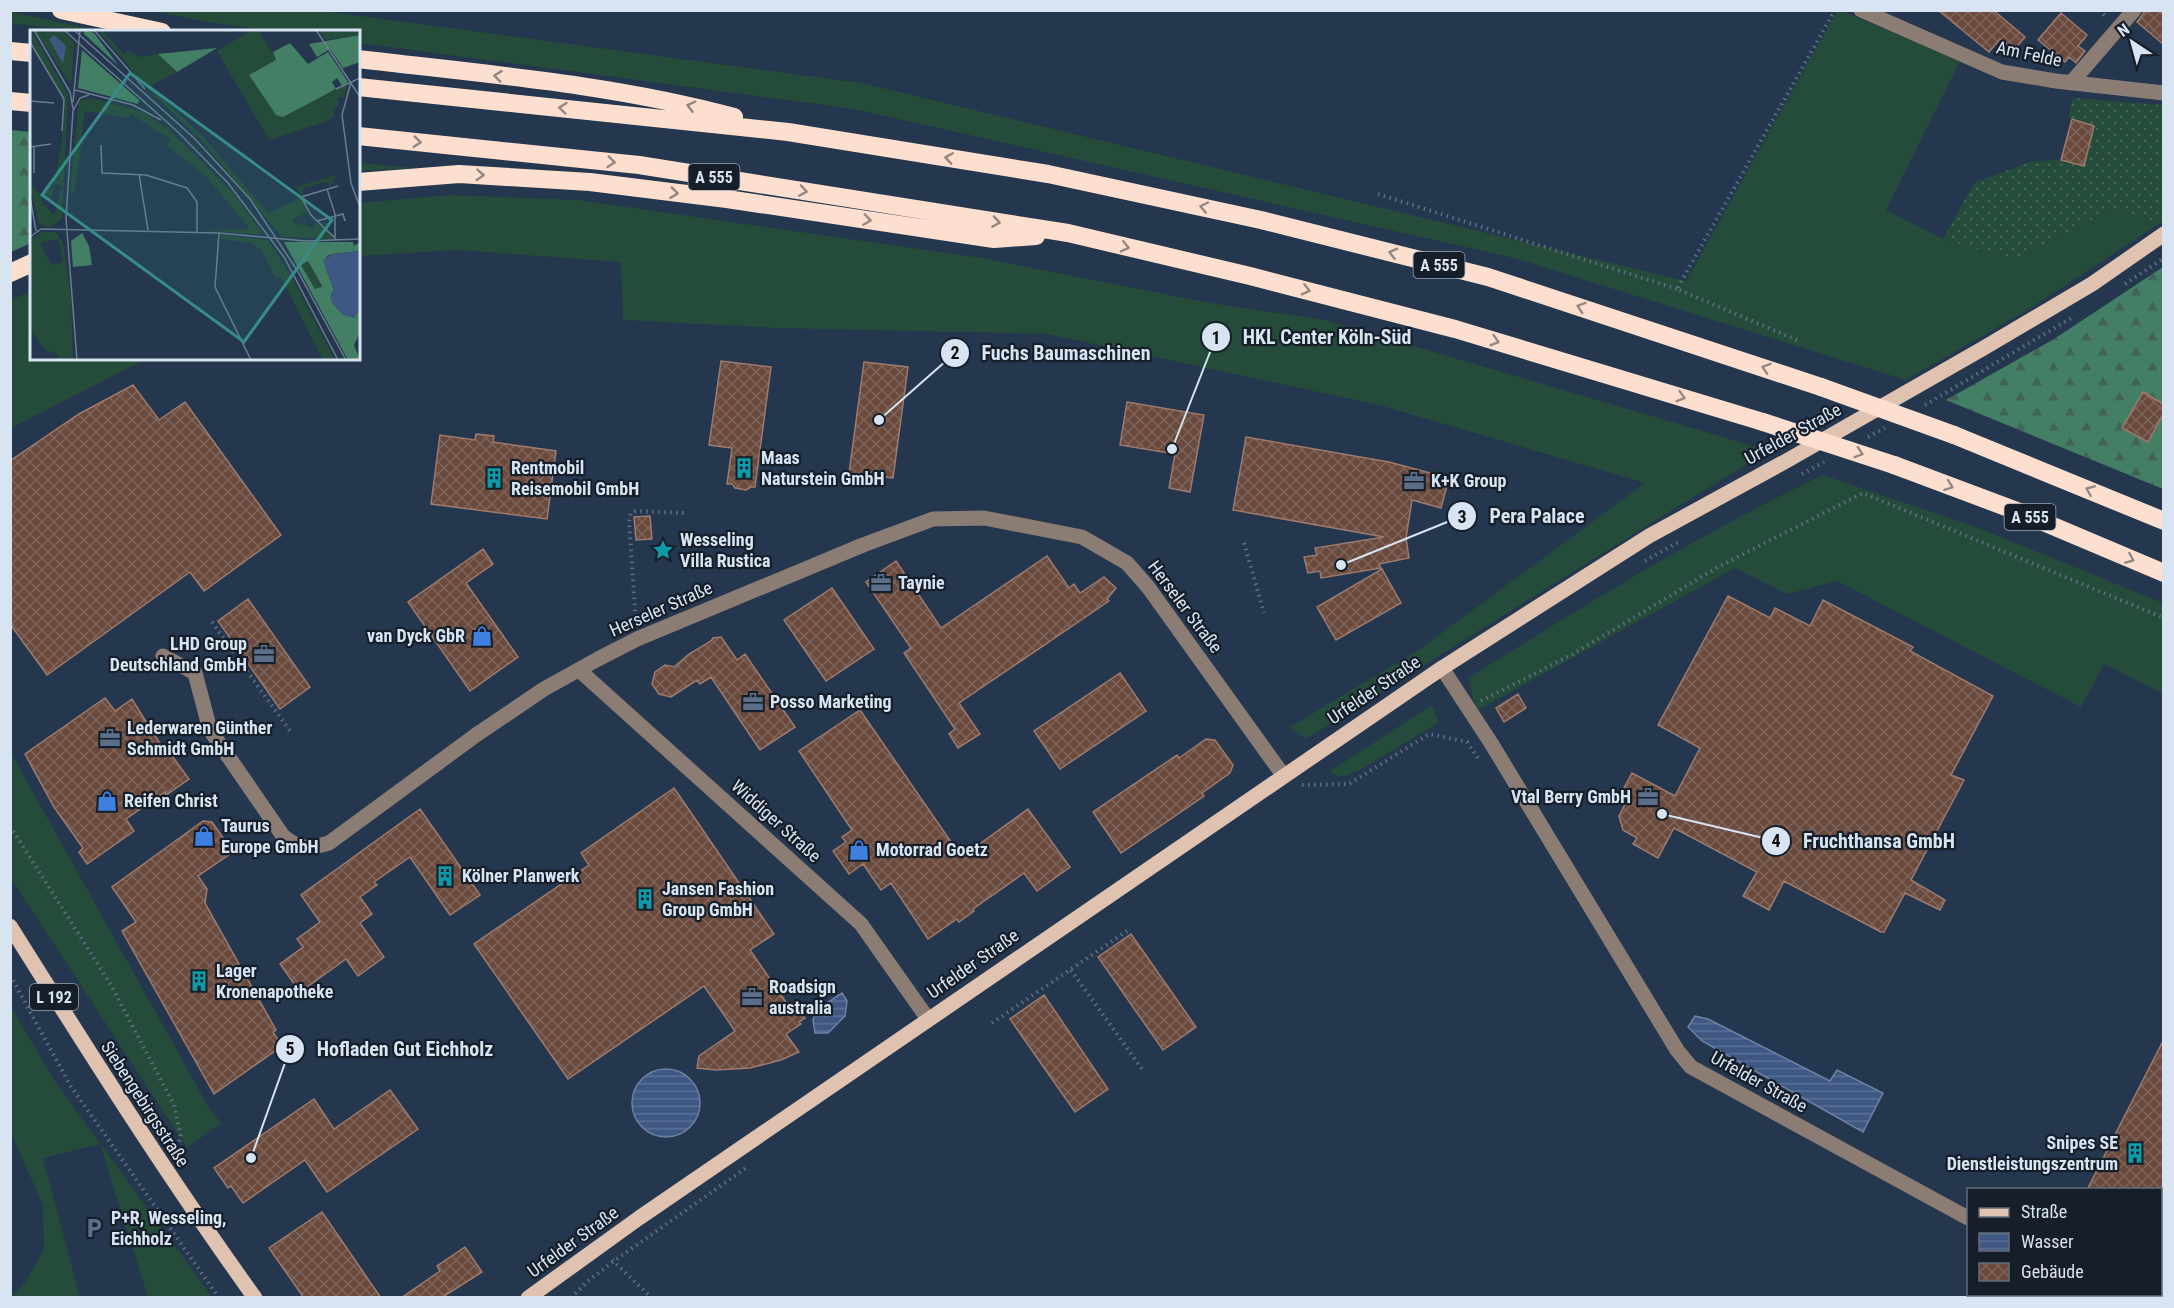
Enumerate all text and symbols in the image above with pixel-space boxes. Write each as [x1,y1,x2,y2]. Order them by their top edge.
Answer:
north arrow [2102,12,2162,72]
text: N [2114,20,2133,41]
inset map [30,30,360,360]
street label: Am Felde [1994,36,2064,71]
one-way arrow [494,70,503,83]
one-way arrow [686,100,696,113]
one-way arrow [558,102,567,115]
one-way arrow [412,135,421,148]
one-way arrow [945,152,955,165]
one-way arrow [606,156,615,168]
road number: A 555 [688,164,740,190]
one-way arrow [475,168,484,181]
one-way arrow [799,185,808,197]
one-way arrow [669,186,678,198]
one-way arrow [1199,202,1209,215]
one-way arrow [862,214,871,226]
one-way arrow [991,215,1001,228]
one-way arrow [1120,239,1130,252]
one-way arrow [1389,248,1399,261]
road number: A 555 [1414,252,1464,278]
one-way arrow [1301,283,1311,296]
one-way arrow [1576,302,1587,315]
callout: HKL Center Köln-Süd [1201,318,1423,356]
text: HKL Center Köln-Süd [1243,325,1411,349]
text: 1 [1211,327,1221,348]
callout: Fuchs Baumaschinen [940,334,1163,372]
one-way arrow [1489,334,1500,346]
text: Fuchs Baumaschinen [981,341,1151,365]
text: 2 [950,342,960,363]
one-way arrow [1761,363,1772,376]
one-way arrow [1675,390,1686,402]
street label: Urfelder Straße [1741,398,1845,469]
one-way arrow [1853,446,1864,458]
place label: Maas Naturstein GmbH [761,447,885,489]
building icon: Maas Naturstein GmbH [732,456,756,480]
place label: Rentmobil Reisemobil GmbH [511,457,639,499]
building icon: Rentmobil Reisemobil GmbH [482,466,506,490]
office icon: K+K Group [1402,469,1426,493]
place label: K+K Group [1431,470,1507,491]
one-way arrow [1943,478,1954,491]
one-way arrow [2086,485,2097,497]
callout: Pera Palace [1447,497,1596,535]
text: Pera Palace [1489,504,1585,528]
road number: A 555 [2004,504,2056,530]
text: 3 [1457,506,1467,527]
place label: Wesseling Villa Rustica [680,529,770,571]
place icon: Wesseling Villa Rustica [651,538,675,562]
one-way arrow [2124,552,2135,564]
street label: Herseler Straße [1144,556,1227,657]
office icon: Taynie [869,571,893,595]
place label: Taynie [898,572,945,593]
street label: Herseler Straße [606,577,715,641]
shop icon: van Dyck GbR [470,624,494,648]
place label: van Dyck GbR [367,625,465,646]
place label: LHD Group Deutschland GmbH [110,633,247,675]
office icon: LHD Group Deutschland GmbH [252,642,276,666]
street label: Urfelder Straße [1323,651,1424,728]
office icon: Posso Marketing [741,690,765,714]
place label: Posso Marketing [770,691,892,712]
place label: Lederwaren Günther Schmidt GmbH [127,717,272,759]
office icon: Lederwaren Günther Schmidt GmbH [98,726,122,750]
street label: Widdiger Straße [727,775,825,866]
office icon: Vtal Berry GmbH [1636,785,1660,809]
place label: Vtal Berry GmbH [1511,786,1631,807]
shop icon: Reifen Christ [95,789,119,813]
place label: Reifen Christ [124,790,218,811]
place label: Taurus Europe GmbH [221,815,319,857]
callout: Fruchthansa GmbH [1761,822,1967,860]
shop icon: Taurus Europe GmbH [192,824,216,848]
text: Fruchthansa GmbH [1803,829,1955,853]
text: 4 [1771,830,1781,851]
shop icon: Motorrad Goetz [847,838,871,862]
place label: Motorrad Goetz [876,839,988,860]
building icon: Kölner Planwerk [433,864,457,888]
place label: Kölner Planwerk [462,865,580,886]
place label: Jansen Fashion Group GmbH [662,878,774,920]
building icon: Jansen Fashion Group GmbH [633,887,657,911]
street label: Urfelder Straße [923,924,1023,1003]
place label: Lager Kronenapotheke [216,960,334,1002]
building icon: Lager Kronenapotheke [187,969,211,993]
place label: Roadsign australia [769,976,836,1018]
road number: L 192 [30,984,78,1010]
office icon: Roadsign australia [740,985,764,1009]
callout: Hofladen Gut Eichholz [275,1030,505,1068]
street label: Siebengebirgsstraße [97,1037,194,1171]
text: Hofladen Gut Eichholz [317,1037,493,1061]
text: 5 [285,1038,295,1059]
street label: Urfelder Straße [1707,1046,1811,1117]
place label: Snipes SE Dienstleistungszentrum [1947,1132,2118,1174]
building icon: Snipes SE Dienstleistungszentrum [2123,1141,2147,1165]
legend [1967,1188,2162,1296]
text: Straße [2021,1201,2067,1222]
street label: Urfelder Straße [523,1202,622,1282]
place label: P+R, Wesseling, Eichholz [111,1207,227,1249]
parking icon: P+R, Wesseling, Eichholz [82,1216,106,1240]
text: Wasser [2021,1231,2074,1252]
text: Gebäude [2021,1261,2084,1282]

